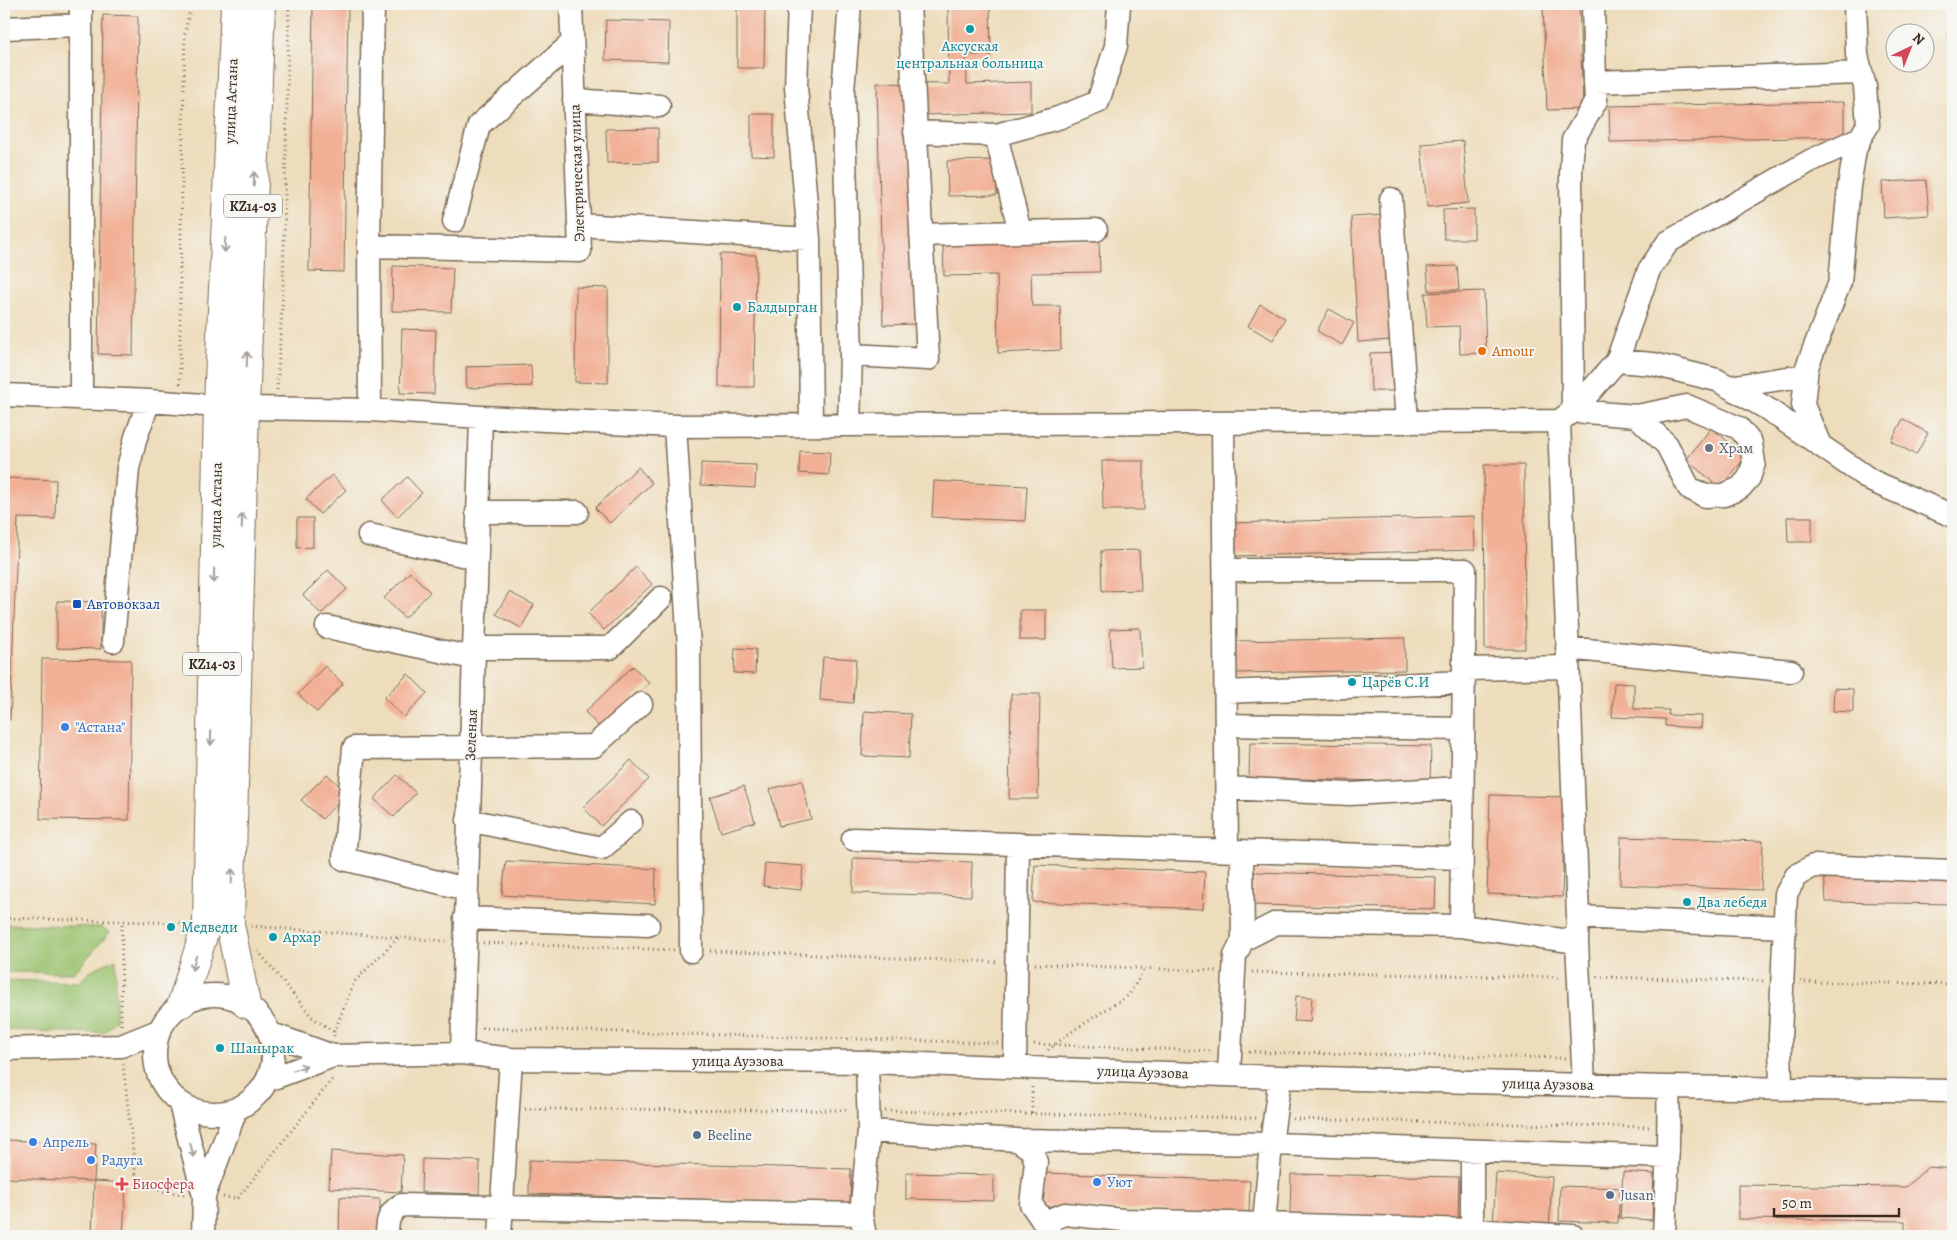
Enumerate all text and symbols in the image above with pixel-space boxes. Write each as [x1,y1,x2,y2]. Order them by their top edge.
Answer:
north arrow [1884,22,1934,72]
marker: Аксуская центральная больница [964,23,976,35]
text: N [1908,28,1929,49]
place label: Аксуская центральная больница [896,36,1044,73]
street label: улица Астана [219,58,242,145]
street label: Электрическая улица [565,104,589,242]
one-way arrow [250,171,259,187]
road number: KZ14-03 [224,195,282,218]
one-way arrow [220,237,229,253]
place label: Балдырган [747,297,818,317]
marker: Балдырган [731,301,743,313]
place label: Amour [1491,341,1535,361]
marker: Amour [1476,345,1488,357]
one-way arrow [243,351,252,367]
place label: Храм [1719,438,1753,458]
marker: Храм [1703,442,1715,454]
street label: улица Астана [205,462,227,549]
one-way arrow [237,513,247,530]
one-way arrow [209,568,219,584]
place label: Автовокзал [86,594,160,614]
marker: Автовокзал [71,598,83,610]
road number: KZ14-03 [183,652,241,676]
place label: Царёв С.И [1362,672,1430,692]
marker: Царёв С.И [1346,676,1358,688]
street label: Зеленая [460,709,482,761]
place label: "Астана" [75,717,126,737]
marker: "Астана" [59,721,71,733]
one-way arrow [206,730,216,746]
one-way arrow [227,868,236,884]
place label: Два лебедя [1697,892,1767,912]
marker: Два лебедя [1681,896,1693,908]
place label: Медведи [181,917,238,937]
marker: Медведи [165,921,177,933]
place label: Архар [282,927,321,947]
marker: Архар [267,931,279,943]
one-way arrow [189,955,199,971]
place label: Шанырак [230,1038,294,1058]
marker: Шанырак [214,1042,226,1054]
street label: улица Ауэзова [691,1051,784,1071]
street label: улица Ауэзова [1096,1060,1189,1084]
one-way arrow [292,1063,307,1072]
street label: улица Ауэзова [1501,1073,1594,1095]
place label: Beeline [707,1125,752,1145]
marker: Beeline [691,1129,703,1141]
place label: Апрель [42,1132,89,1152]
marker: Апрель [27,1136,39,1148]
one-way arrow [188,1141,197,1157]
place label: Радуга [101,1150,143,1170]
marker: Радуга [85,1154,97,1166]
place label: Уют [1107,1172,1133,1192]
place label: Биосфера [132,1174,194,1194]
marker: Уют [1091,1176,1103,1188]
marker: Биосфера [116,1178,128,1190]
place label: Jusan [1620,1185,1654,1205]
scale bar [1774,1185,1900,1217]
marker: Jusan [1604,1189,1616,1201]
text: 50 m [1782,1193,1812,1213]

